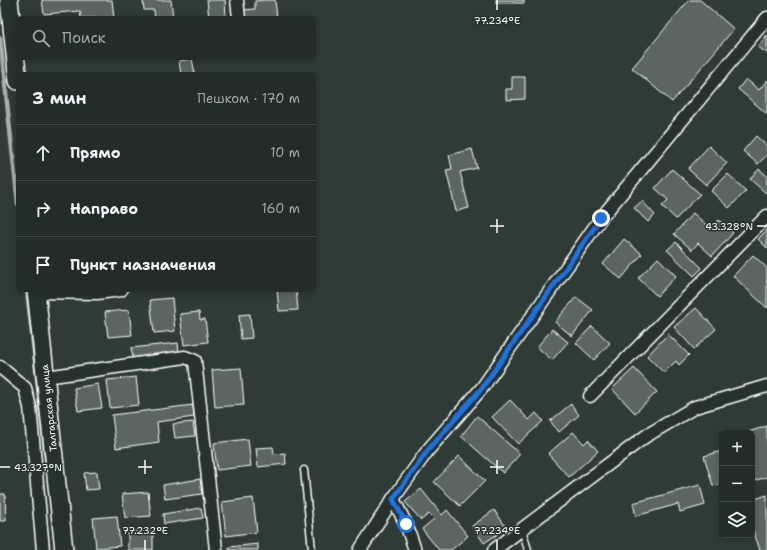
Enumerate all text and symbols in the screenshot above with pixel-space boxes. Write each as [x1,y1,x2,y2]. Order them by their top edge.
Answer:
text: 77.234°E [474,14,520,27]
search box [16,16,316,60]
icon: search [30,27,52,49]
text: Поиск [62,28,106,48]
text: 3 мин [32,87,87,109]
text: Пешком · 170 m [197,90,300,107]
icon: ahead [32,142,54,164]
text: Прямо [70,143,120,163]
text: 10 m [270,144,300,161]
icon: right [32,198,54,220]
text: Направо [70,199,138,219]
text: 160 m [262,200,300,217]
route end [592,209,610,227]
text: 43.328°N [705,220,753,233]
icon: arrive [32,254,54,276]
text: Пункт назначения [70,255,216,275]
street label: Талгарская улица [38,363,60,452]
map controls [719,430,755,538]
button: + [719,430,755,466]
text: 43.327°N [14,461,62,474]
button: − [719,466,755,502]
button: layers [719,502,755,538]
route start [397,515,415,533]
text: 77.232°E [122,524,168,537]
text: 77.234°E [474,524,520,537]

